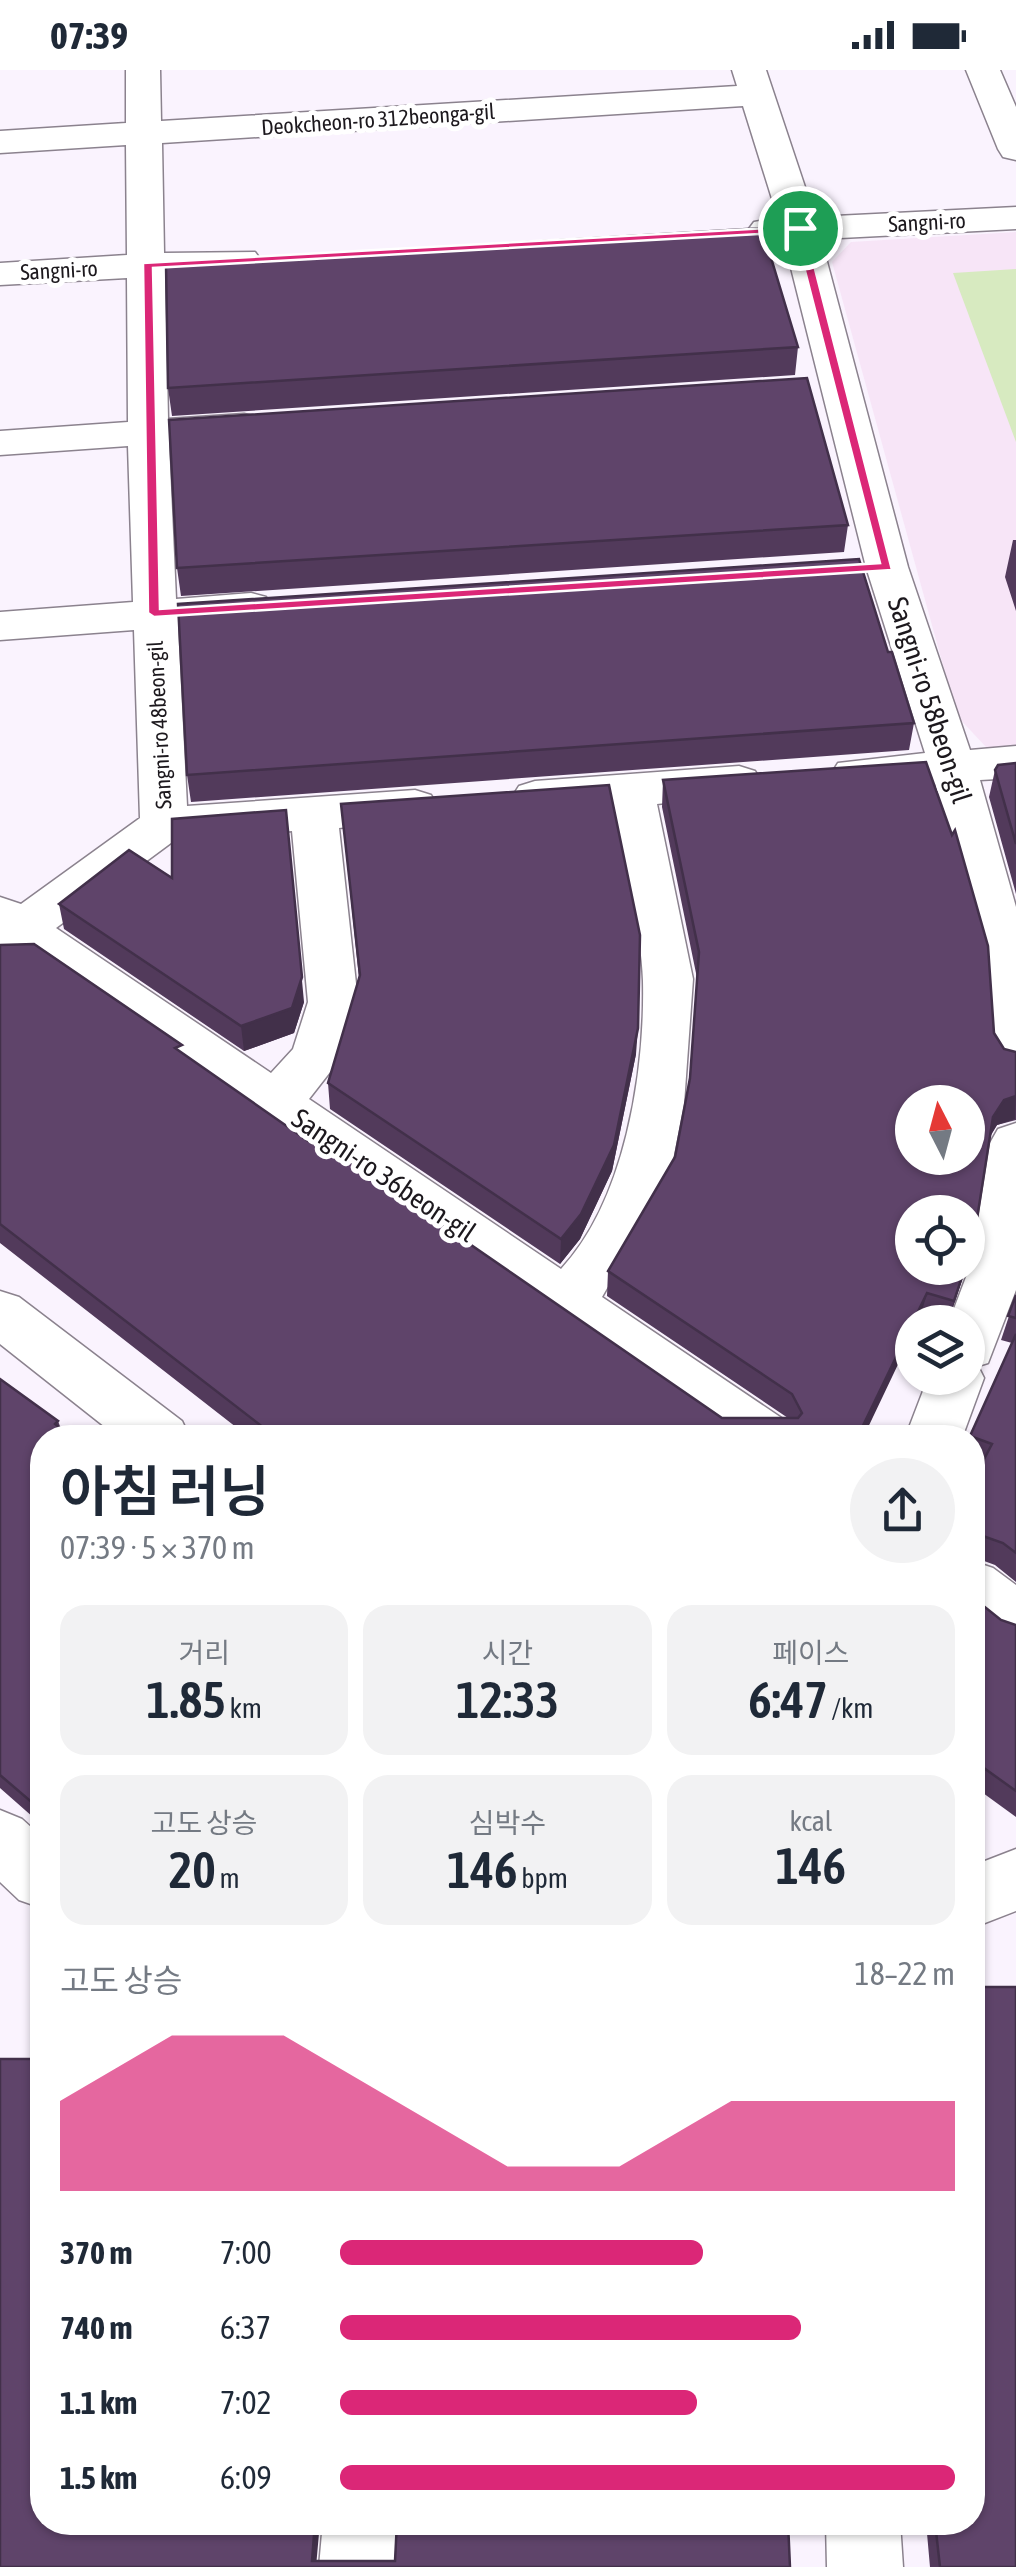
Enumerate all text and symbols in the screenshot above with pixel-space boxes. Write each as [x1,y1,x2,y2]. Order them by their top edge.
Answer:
text: 07:39 [50,14,128,57]
street label: Deokcheon-ro 312beonga-gil [260,98,496,140]
pin [758,186,843,271]
icon: arrive [773,201,828,256]
street label: Sangni-ro [888,207,966,237]
street label: Sangni-ro [20,255,98,285]
street label: Sangni-ro 58beon-gil [882,593,979,807]
street label: Sangni-ro 48beon-gil [142,640,176,810]
north arrow [895,1085,985,1175]
map controls [895,1085,985,1395]
street label: Sangni-ro 36beon-gil [286,1102,482,1249]
button: locate [895,1195,985,1285]
button: layers [895,1305,985,1395]
button: share [850,1458,955,1563]
text: 아침 러닝 [60,1460,270,1523]
text: 07:39 · 5 × 370 m [60,1529,254,1566]
text: 거리 [178,1637,230,1669]
text: 시간 [482,1637,533,1669]
text: 페이스 [772,1637,849,1669]
text: 1.85 [146,1671,226,1729]
text: 12:33 [456,1671,559,1729]
text: 6:47 [748,1671,828,1729]
text: km [226,1692,262,1724]
text: /km [828,1692,873,1724]
text: kcal [790,1805,832,1837]
text: 고도 상승 [151,1807,258,1839]
text: 심박수 [469,1807,546,1839]
text: 146 [776,1837,846,1895]
text: 20 [169,1841,216,1899]
text: 146 [447,1841,517,1899]
text: m [216,1862,240,1894]
text: bpm [517,1862,568,1894]
text: 18–22 m [855,1955,955,1992]
text: 고도 상승 [60,1962,182,1999]
text: 370 m [60,2234,133,2271]
text: 7:00 [220,2234,271,2271]
text: 740 m [60,2309,133,2346]
text: 6:37 [220,2309,271,2346]
text: 1.1 km [60,2384,137,2421]
text: 7:02 [220,2384,271,2421]
text: 1.5 km [60,2459,137,2496]
text: 6:09 [220,2459,271,2496]

